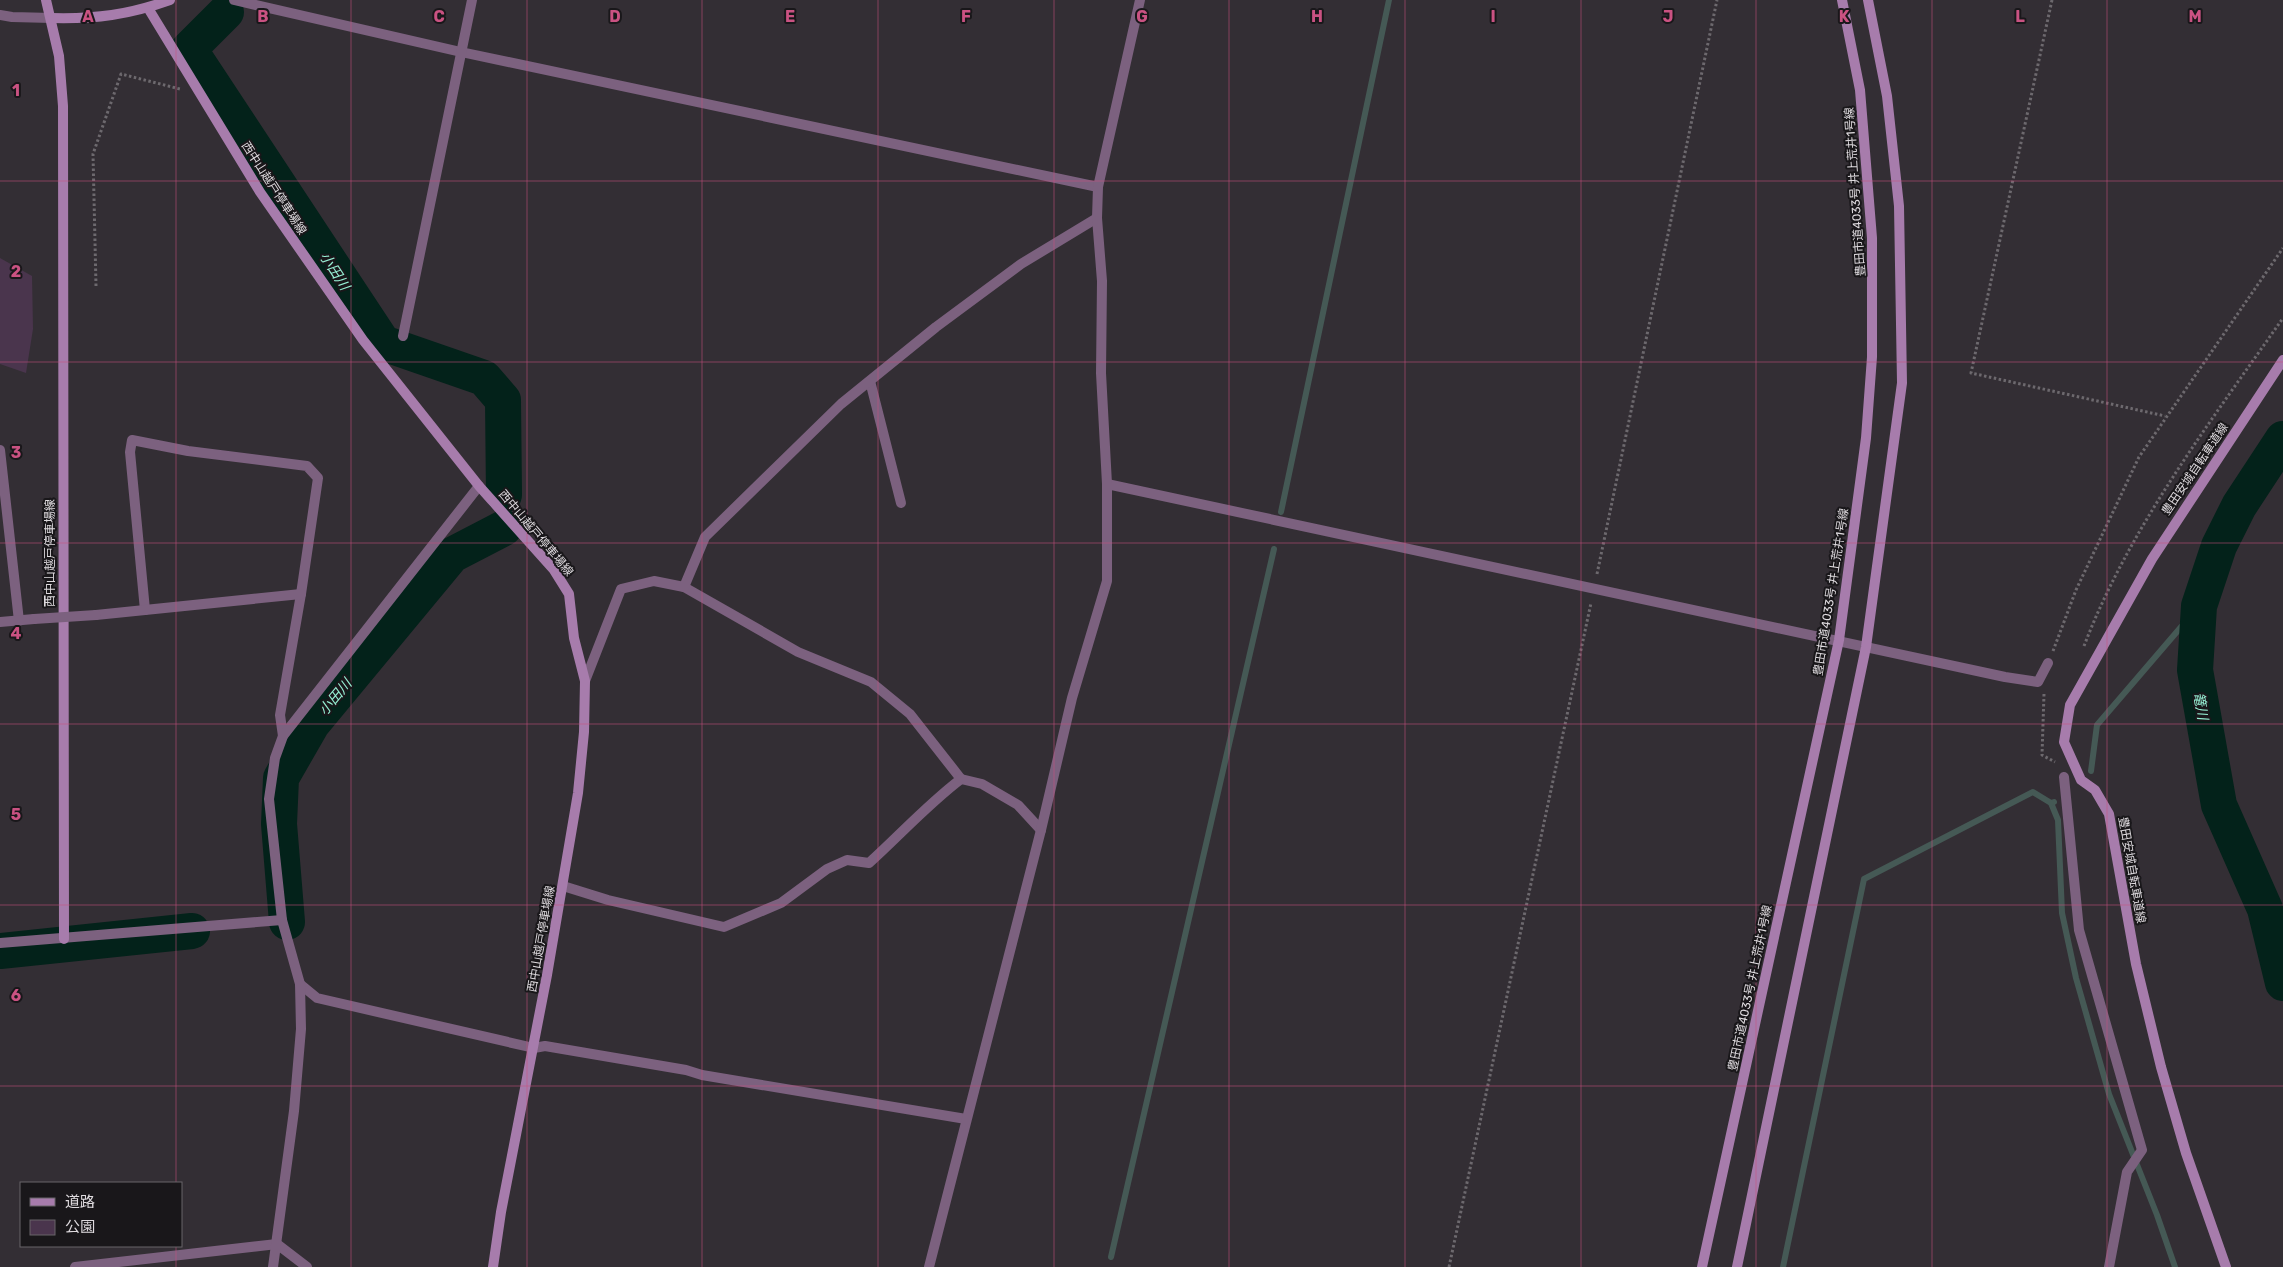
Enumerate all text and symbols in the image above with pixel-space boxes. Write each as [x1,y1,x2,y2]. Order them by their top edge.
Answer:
text: A [82,7,94,26]
text: B [257,7,269,26]
text: C [433,7,445,26]
text: D [609,7,621,26]
text: E [785,7,795,26]
text: F [961,7,971,26]
text: G [1136,7,1148,26]
text: H [1311,7,1323,26]
text: I [1490,7,1496,26]
text: J [1663,7,1673,26]
text: K [1839,7,1850,26]
text: L [2015,7,2025,26]
text: M [2188,7,2202,26]
text: 1 [12,81,20,100]
street label: 豊田市道4033号 井上荒井1号線 [1842,107,1868,277]
street label: 西中山越戸停車場線 [239,139,309,237]
water label: 小田川 [316,249,354,295]
text: 2 [11,262,21,281]
street label: 豊田安城自転車道線 [2159,420,2231,518]
text: 3 [11,443,21,462]
street label: 西中山越戸停車場線 [496,487,576,579]
street label: 西中山越戸停車場線 [43,499,57,607]
street label: 豊田市道4033号 井上荒井1号線 [1811,507,1851,677]
text: 4 [11,624,22,643]
water label: 小田川 [315,674,357,719]
water label: 篭川 [2190,691,2212,723]
text: 5 [11,805,21,824]
street label: 豊田安城自転車道線 [2116,816,2148,924]
street label: 西中山越戸停車場線 [525,885,557,993]
street label: 豊田市道4033号 井上荒井1号線 [1726,904,1774,1072]
text: 6 [11,986,21,1005]
legend [20,1182,182,1247]
text: 道路 [65,1193,95,1211]
text: 公園 [65,1218,95,1236]

